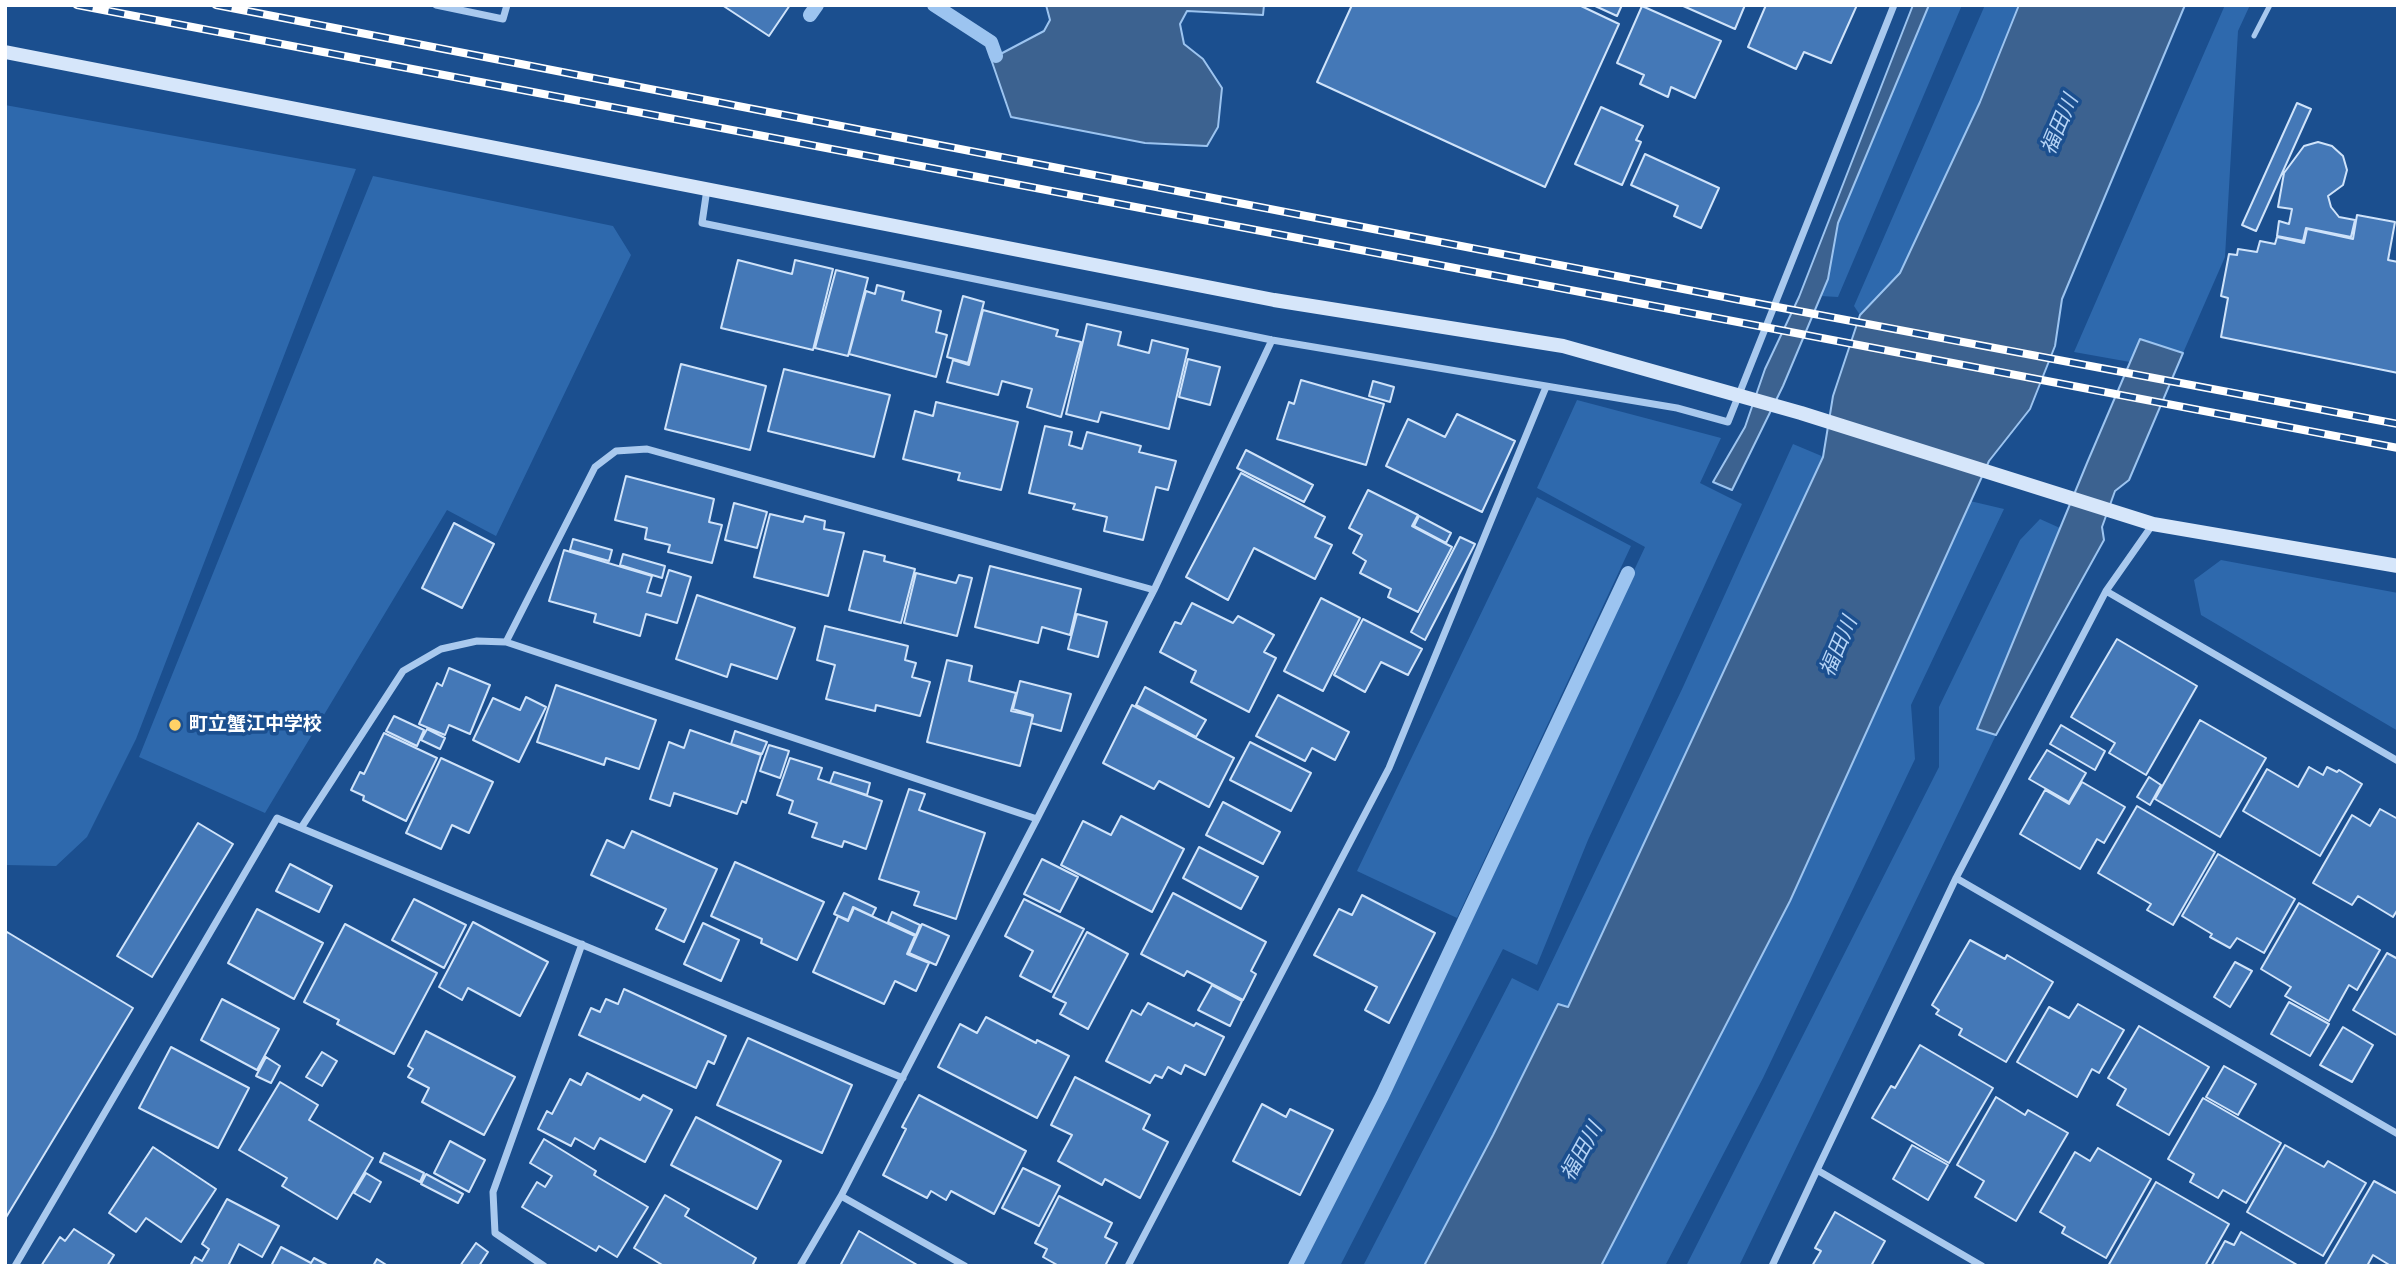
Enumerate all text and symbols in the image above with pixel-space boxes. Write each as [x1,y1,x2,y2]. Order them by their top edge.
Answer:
water label: 福田川 [2036,91,2084,159]
water label: 福田川 [1815,613,1863,681]
place label: 町立蟹江中学校 [189,714,322,736]
marker: 町立蟹江中学校 [167,717,183,733]
water label: 福田川 [1556,1118,1608,1186]

